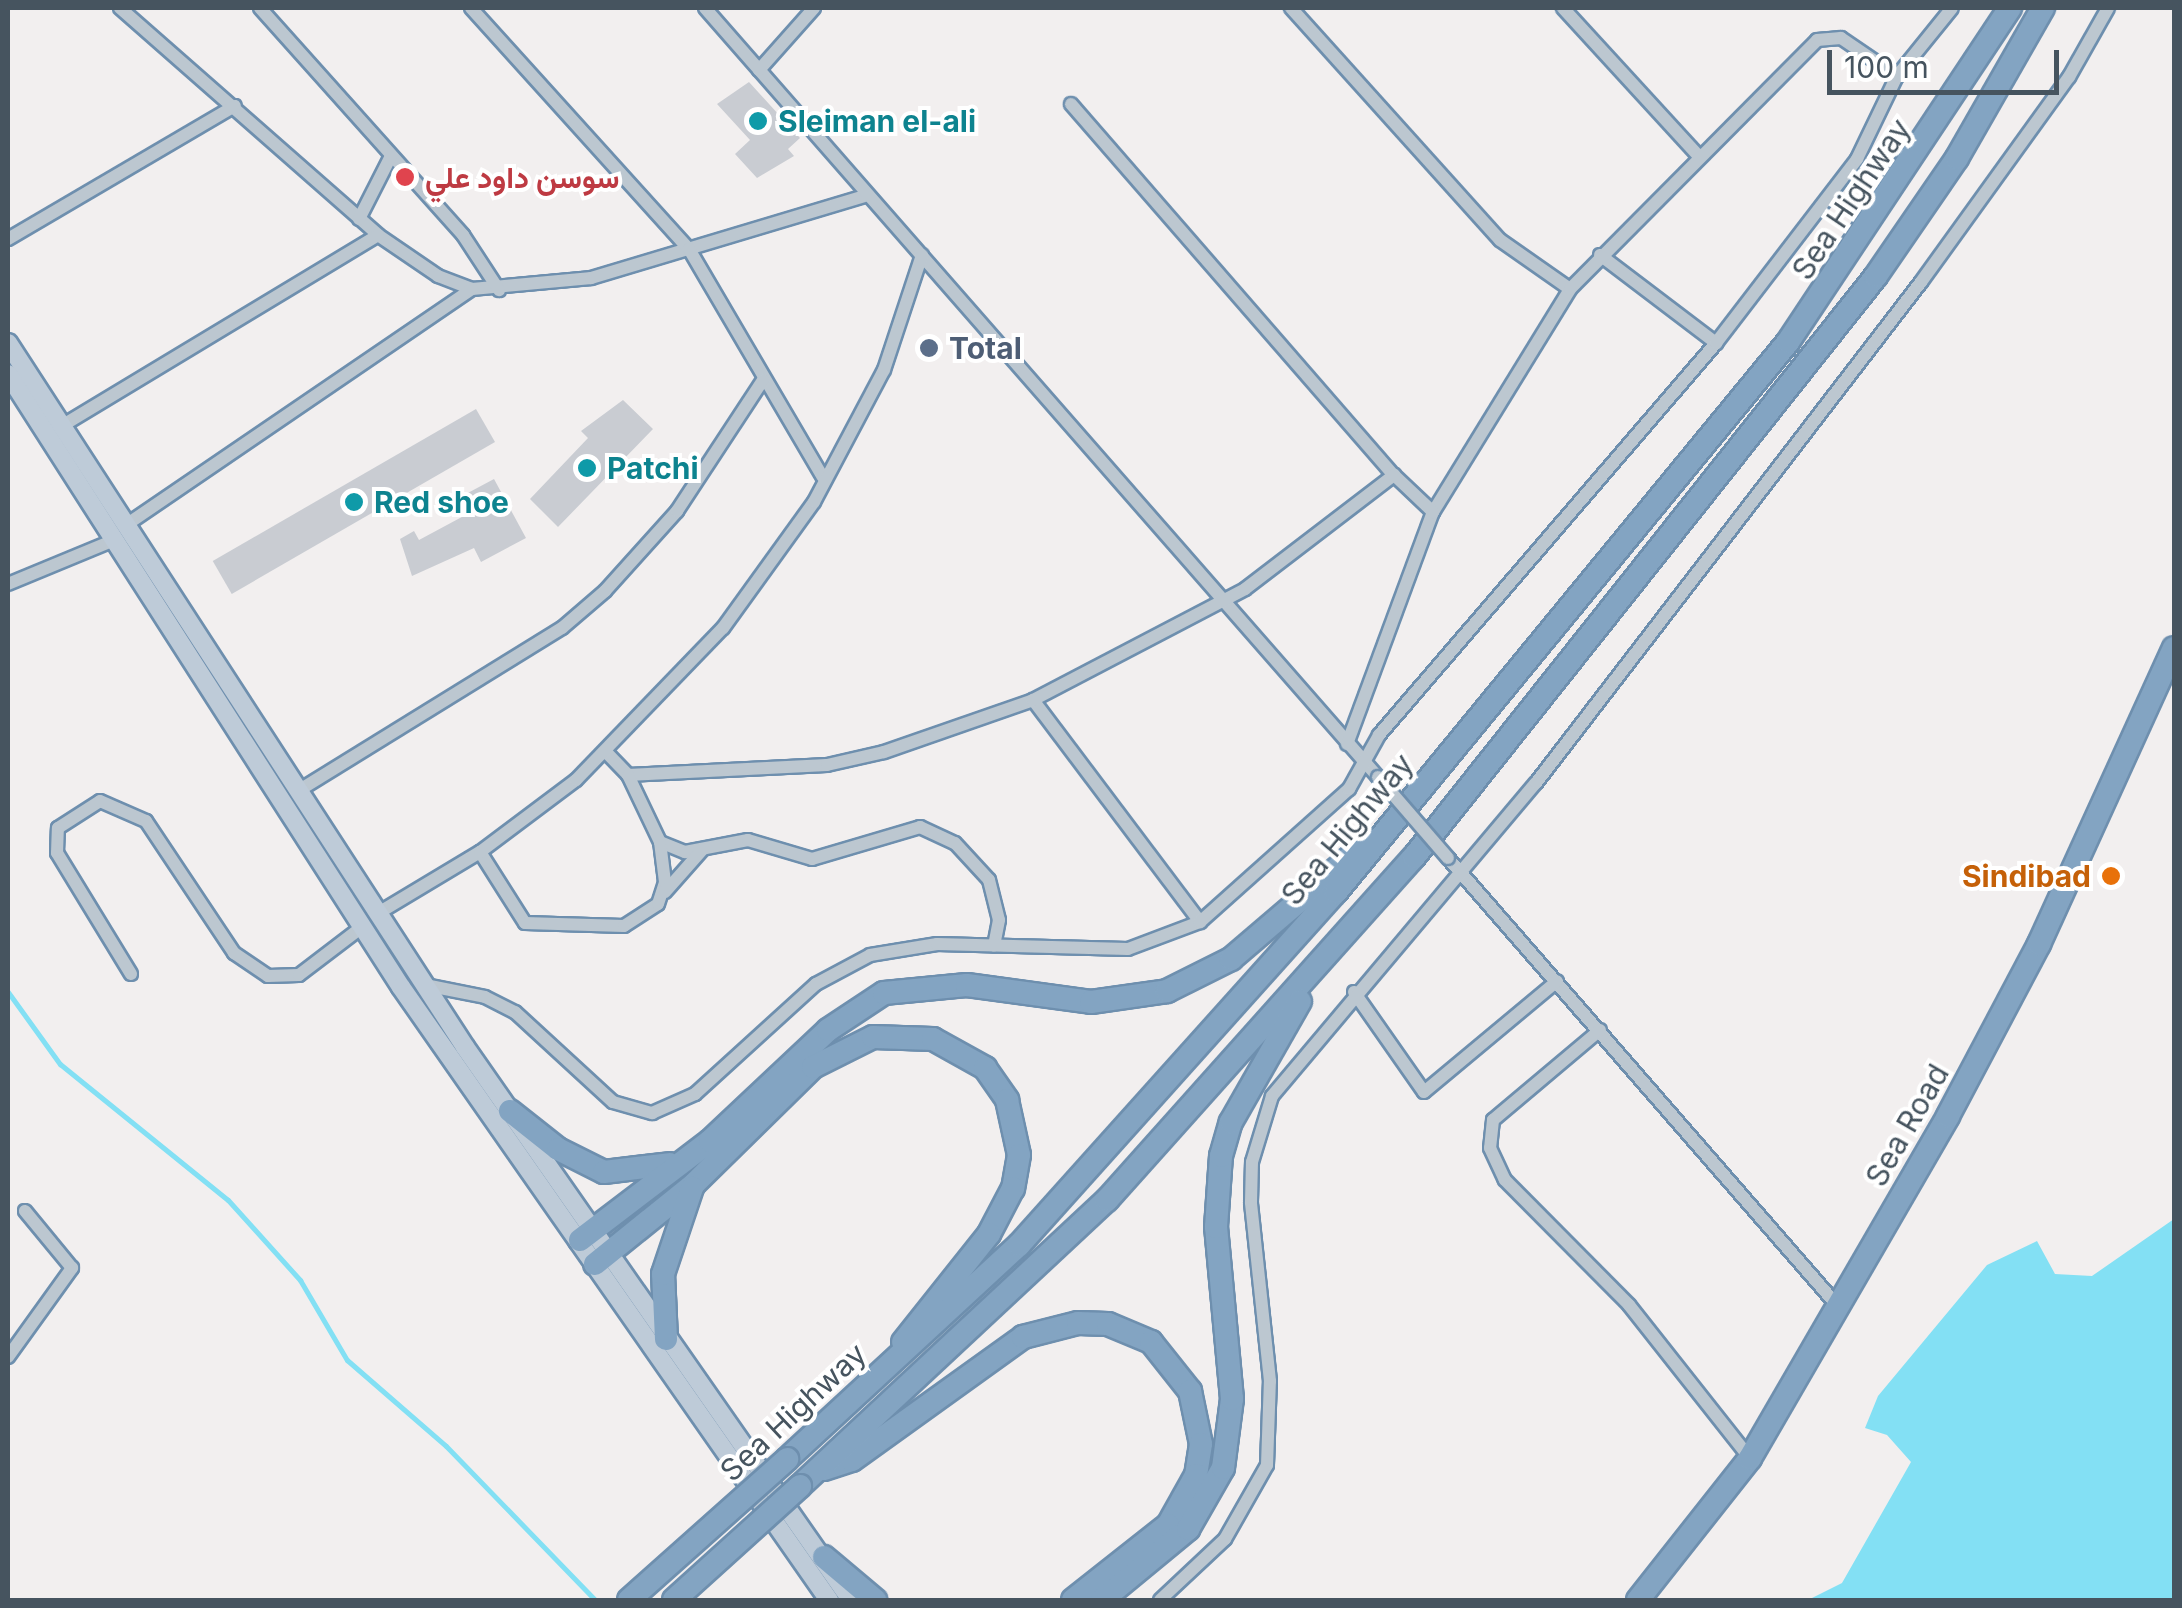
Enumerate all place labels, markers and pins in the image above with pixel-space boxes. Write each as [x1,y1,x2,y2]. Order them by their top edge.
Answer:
place label: Sleiman el-ali [778,103,976,139]
marker: Sleiman el-ali [747,110,769,132]
place label: سوسن داود علي [425,159,619,195]
marker: سوسن داود علي [394,166,416,188]
place label: Total [949,330,1022,366]
marker: Total [918,337,940,359]
place label: Patchi [607,450,699,486]
marker: Patchi [576,457,598,479]
place label: Red shoe [374,484,509,520]
marker: Red shoe [343,491,365,513]
place label: Sindibad [1962,858,2091,894]
marker: Sindibad [2100,865,2122,887]

